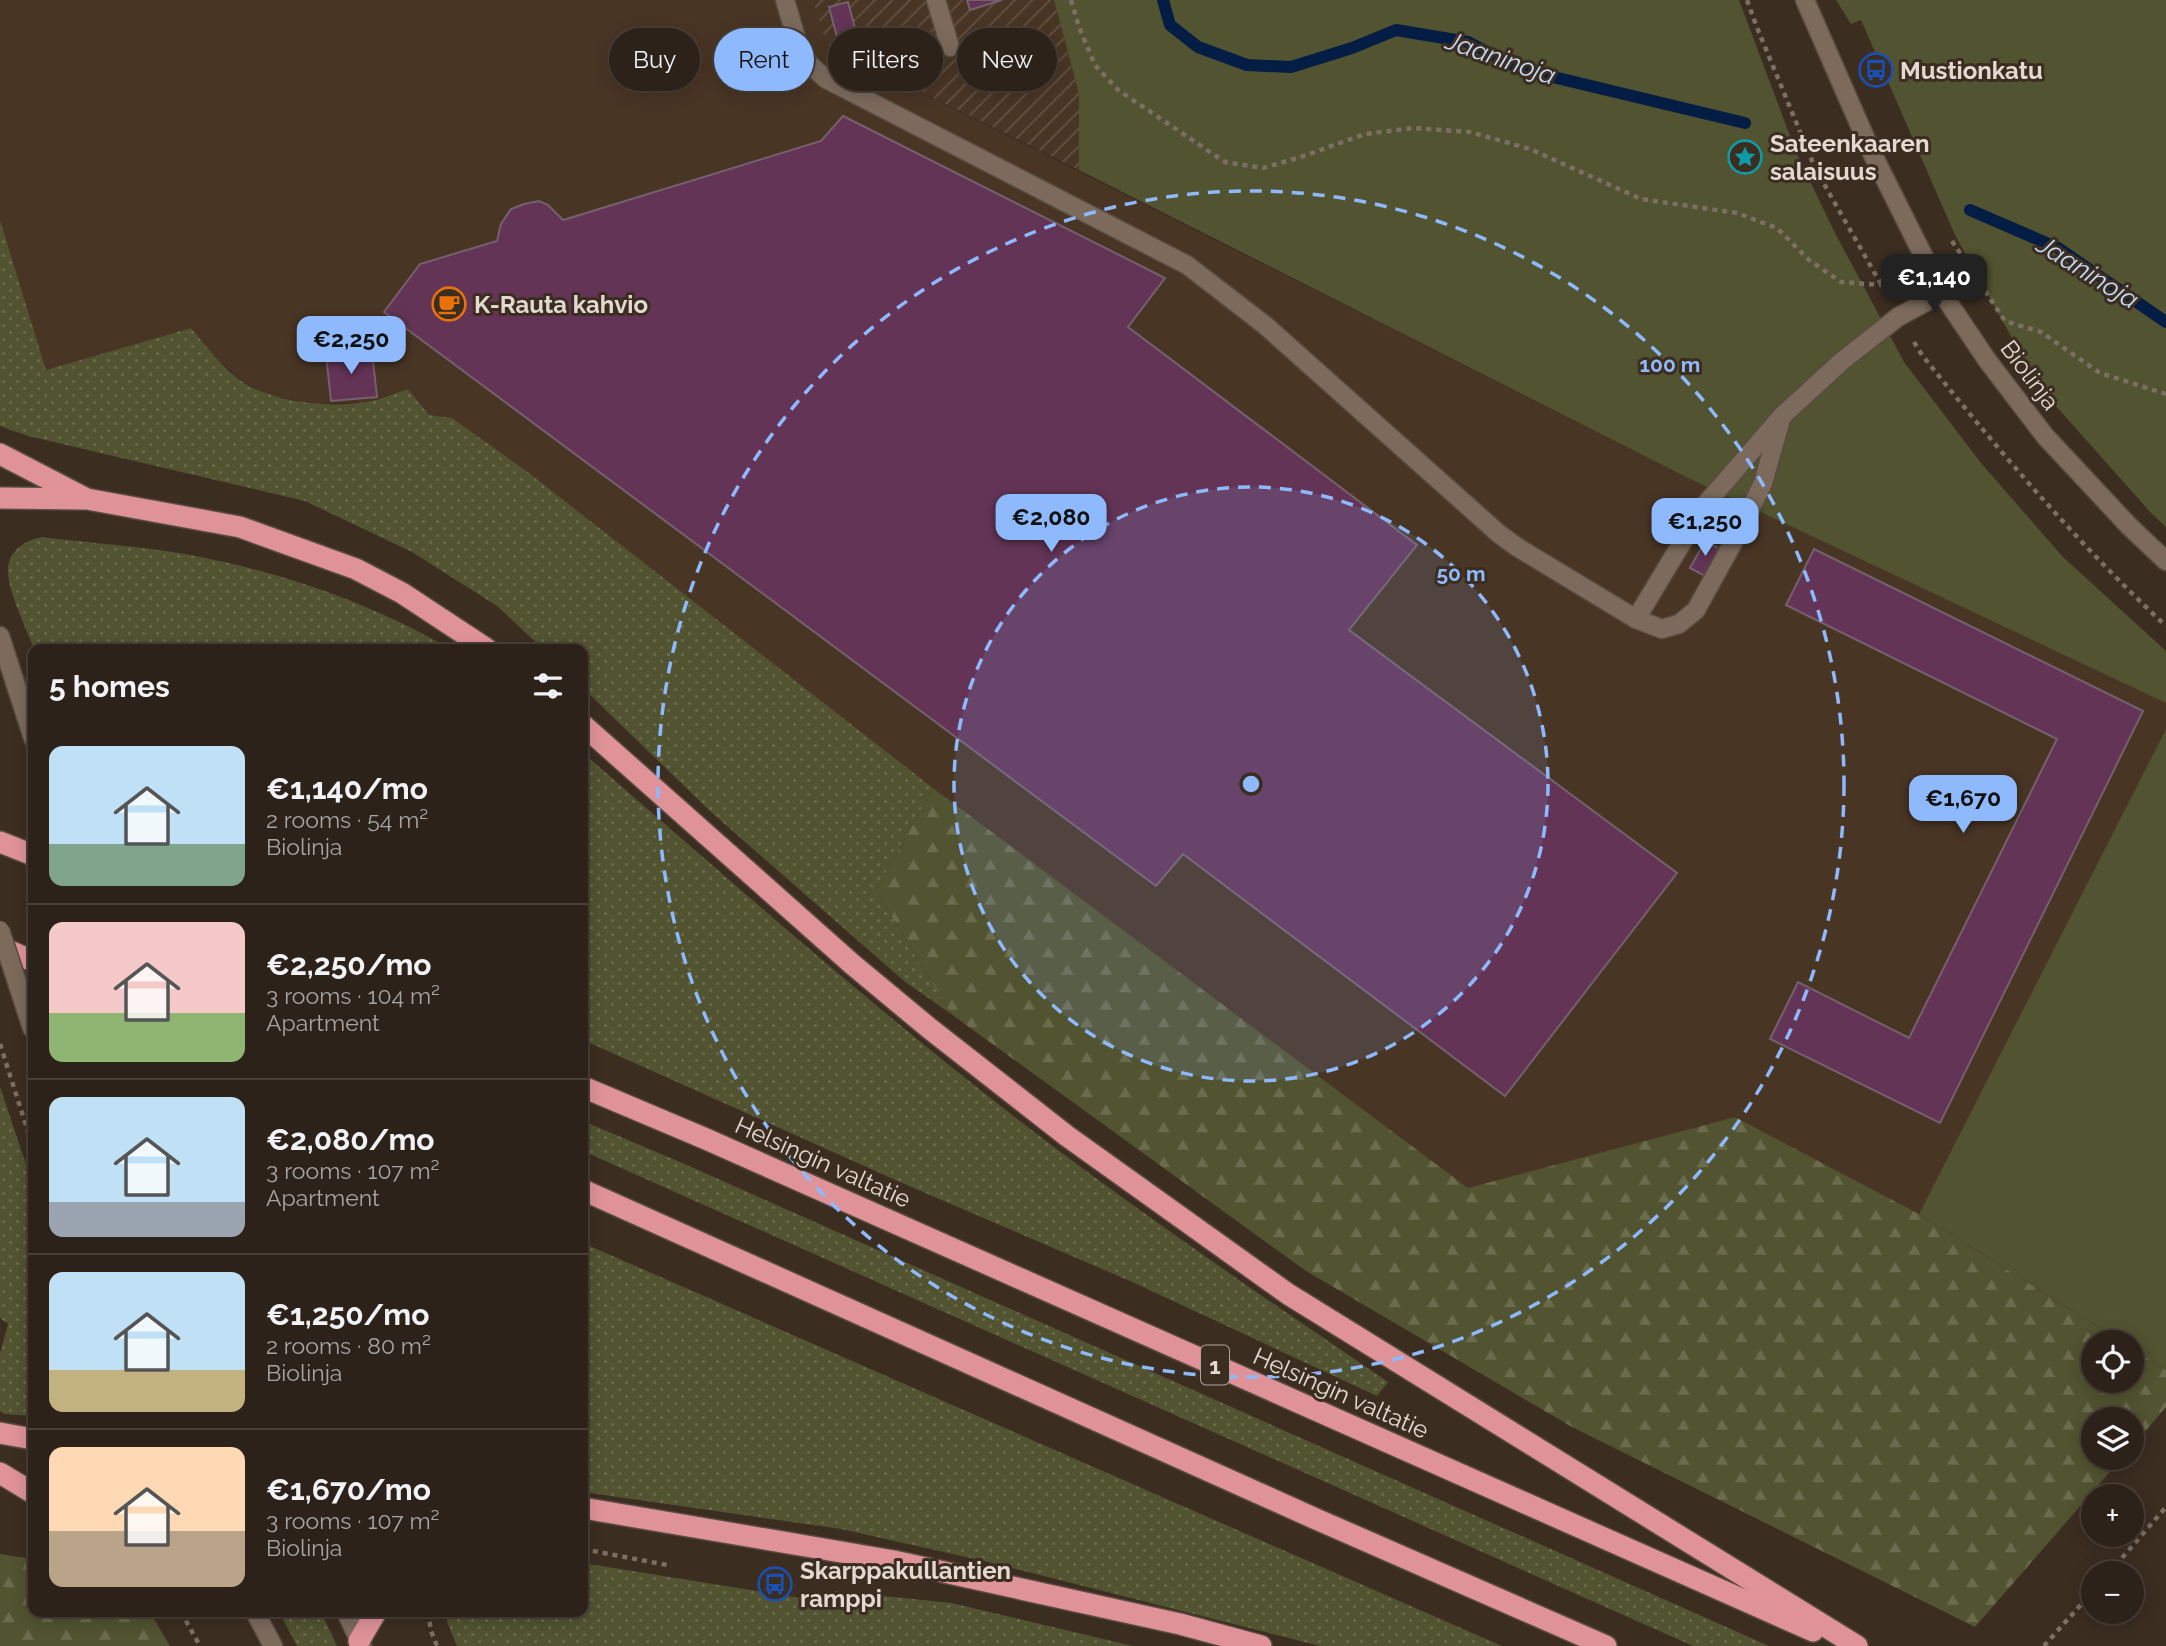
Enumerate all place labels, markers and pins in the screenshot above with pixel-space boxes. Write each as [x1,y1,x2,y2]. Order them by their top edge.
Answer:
bus stop icon: Mustionkatu [1857,51,1895,89]
place label: Mustionkatu [1900,56,2043,85]
place label: Sateenkaaren salaisuus [1770,129,1929,186]
place icon: Sateenkaaren salaisuus [1726,138,1764,176]
pin: €1,140 [1877,254,1991,314]
cafe icon: K-Rauta kahvio [430,285,468,323]
place label: K-Rauta kahvio [474,290,648,319]
pin: €2,250 [294,316,408,376]
pin: €2,080 [994,494,1108,554]
pin: €1,250 [1648,498,1762,558]
centre of rings [1239,772,1263,796]
pin: €1,670 [1906,776,2020,835]
place label: Skarppakullantien ramppi [800,1556,1011,1613]
bus stop icon: Skarppakullantien ramppi [756,1565,794,1603]

